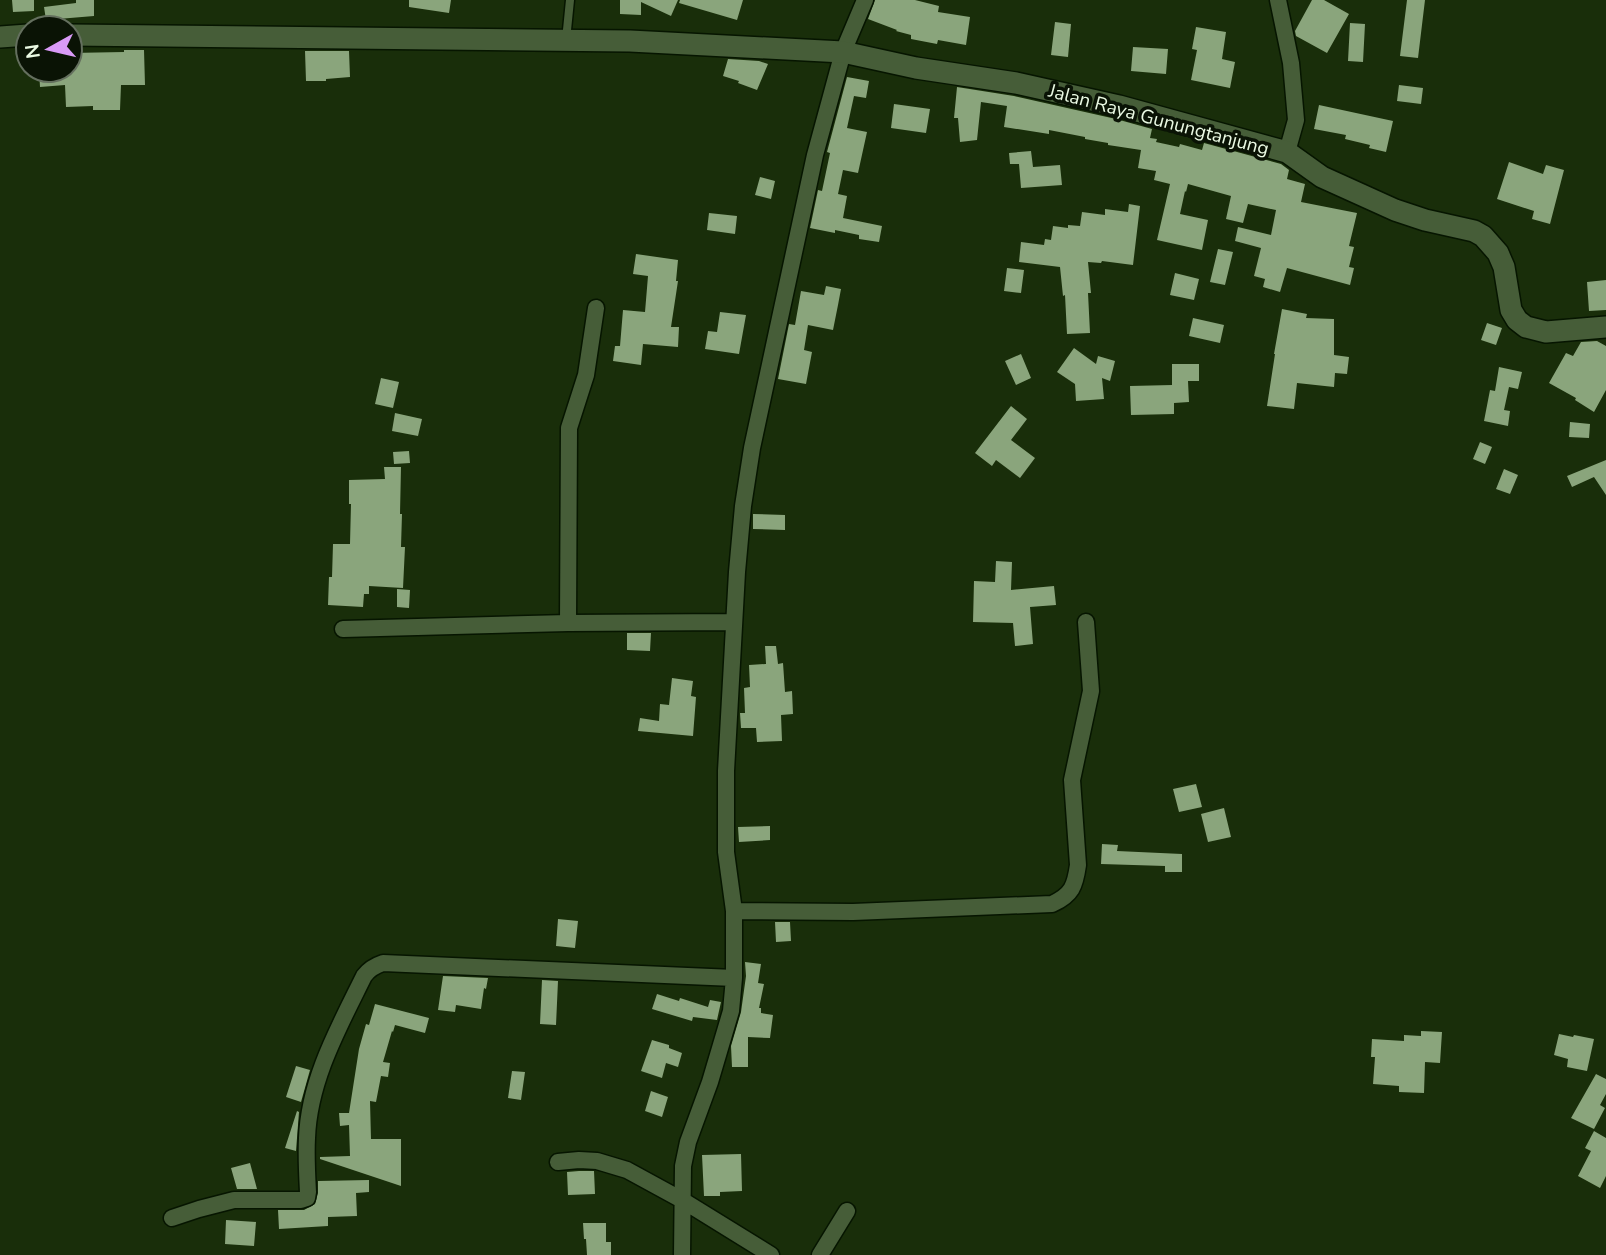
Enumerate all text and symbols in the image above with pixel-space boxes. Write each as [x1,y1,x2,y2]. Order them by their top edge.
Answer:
north arrow [14,14,84,84]
text: N [19,42,47,60]
street label: Jalan Raya Gunungtanjung [1045,78,1272,162]

